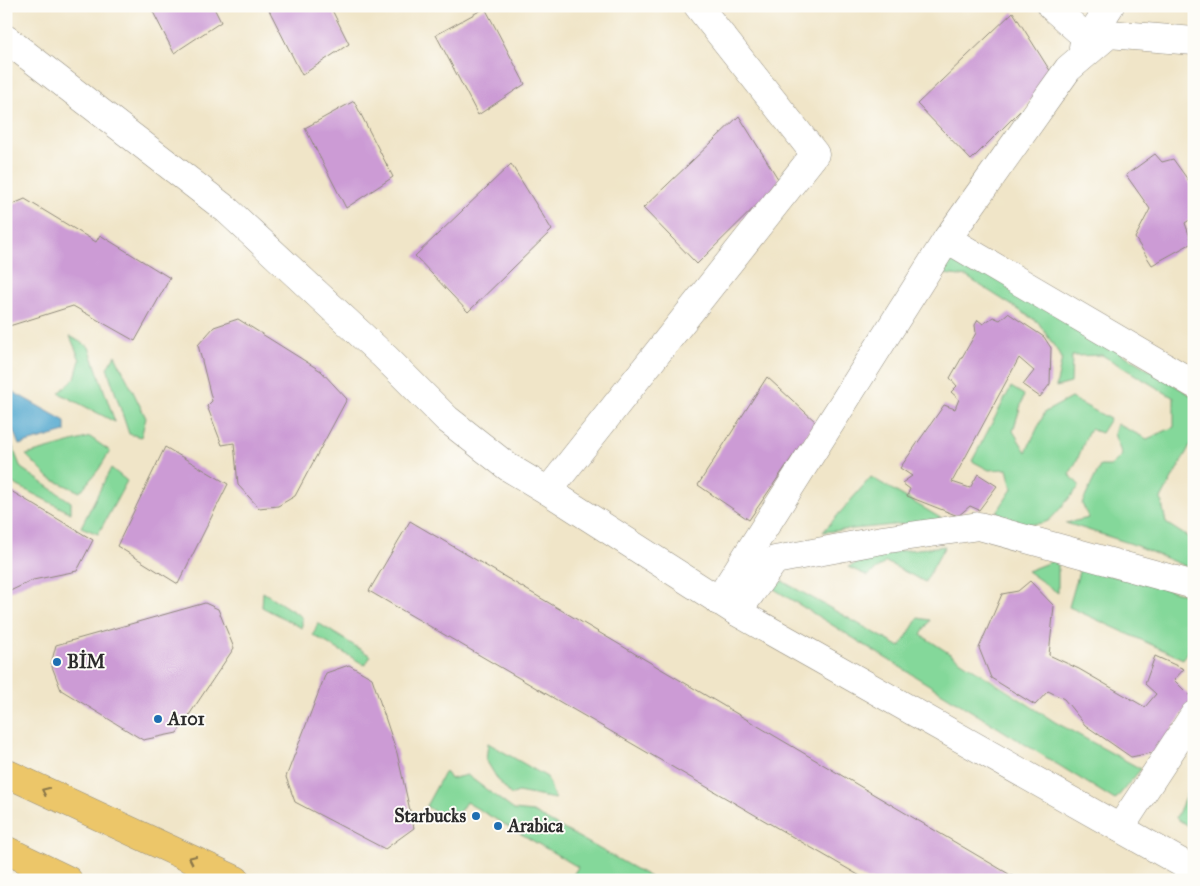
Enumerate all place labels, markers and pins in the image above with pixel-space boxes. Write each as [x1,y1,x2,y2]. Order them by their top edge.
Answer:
place label: BİM [67,649,106,673]
marker: BİM [51,656,63,668]
place label: A101 [167,708,205,730]
marker: A101 [152,713,164,725]
place label: Starbucks [394,805,466,827]
marker: Starbucks [470,810,482,822]
place label: Arabica [507,815,564,837]
marker: Arabica [492,820,504,832]

